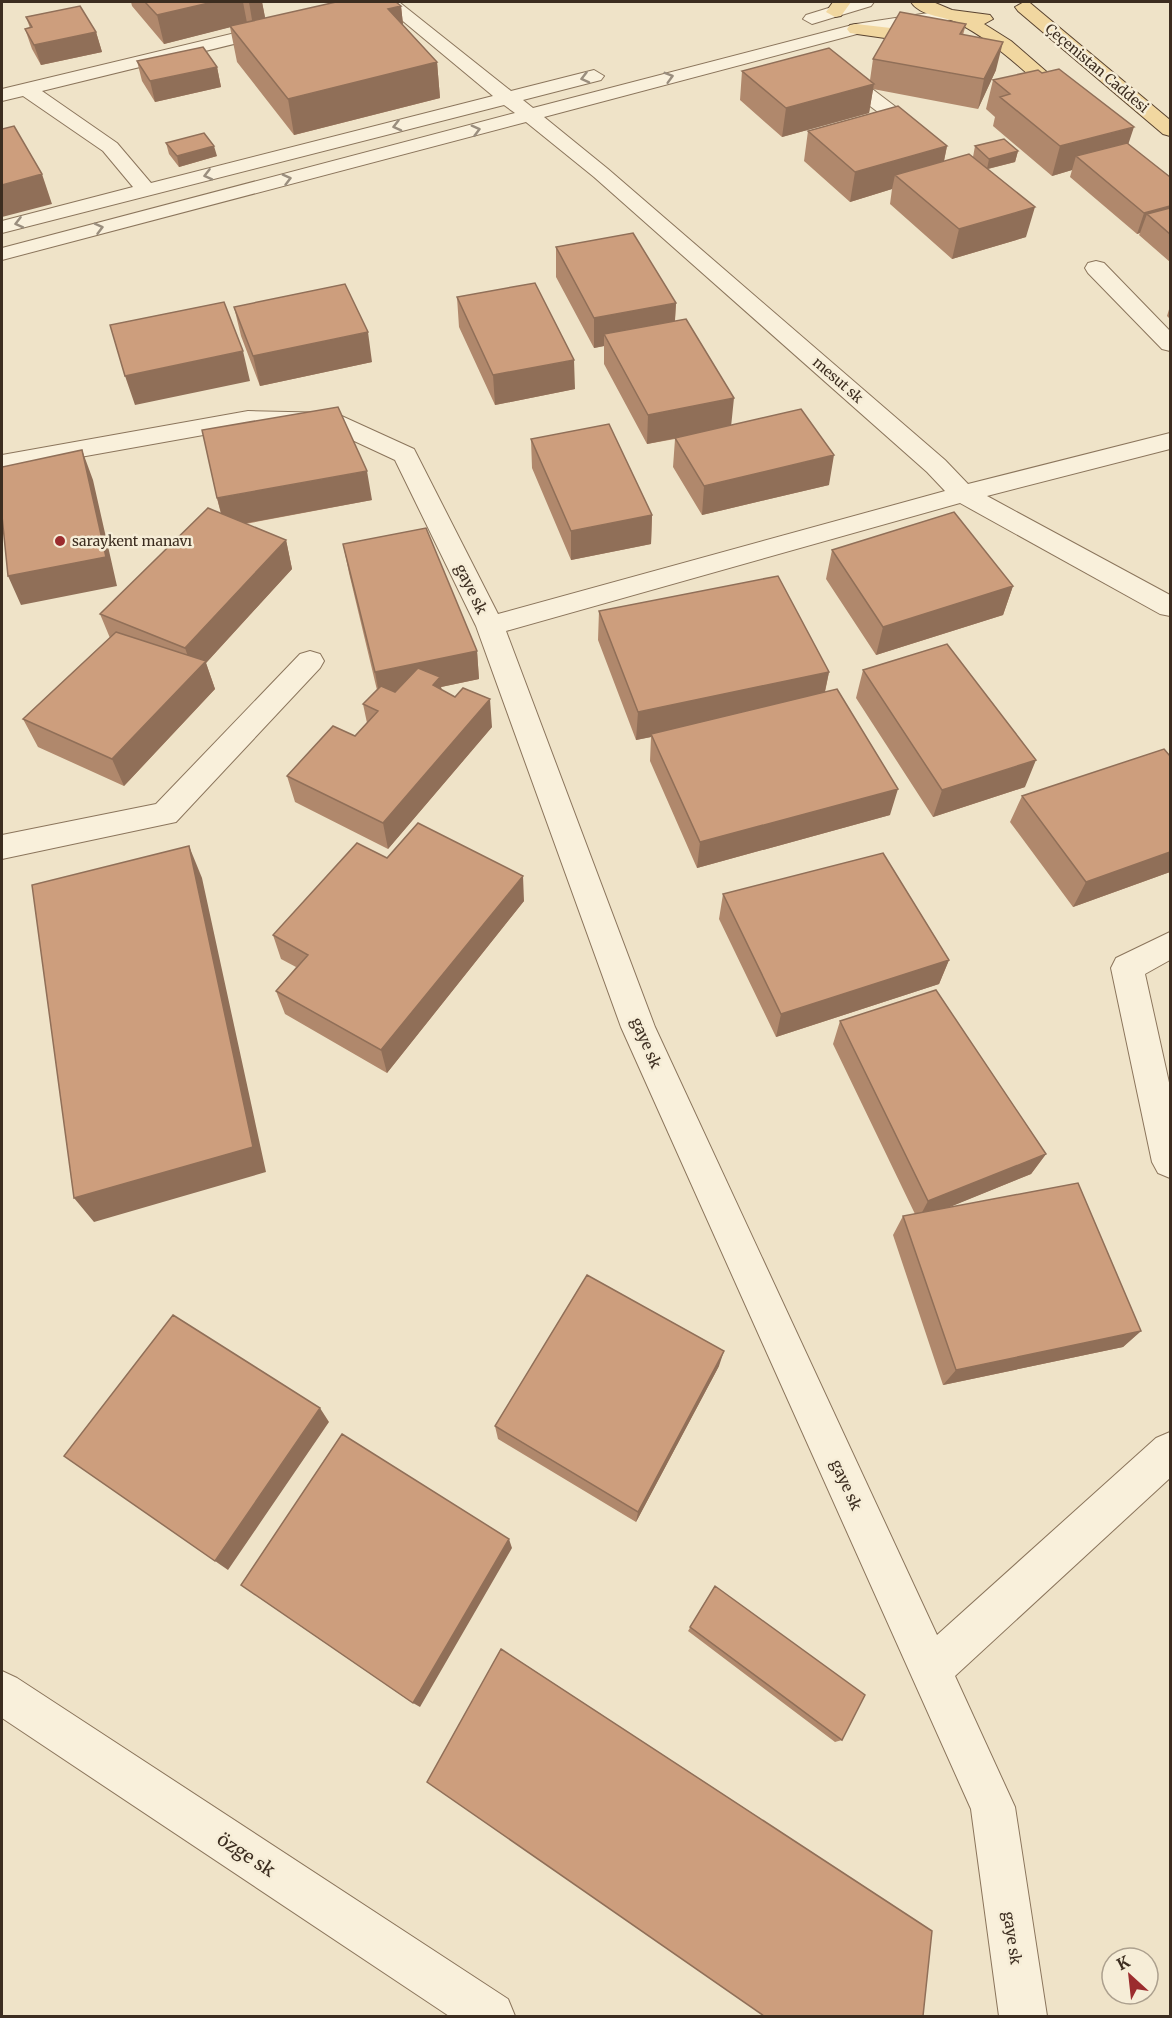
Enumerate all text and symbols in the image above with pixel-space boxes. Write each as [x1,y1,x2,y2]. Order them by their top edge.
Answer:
street label: Çeçenistan Caddesi [1042,19,1153,117]
one-way arrow [581,71,591,83]
one-way arrow [664,72,674,85]
one-way arrow [392,119,402,132]
one-way arrow [471,125,481,138]
one-way arrow [203,167,213,180]
one-way arrow [282,174,292,187]
one-way arrow [14,216,24,228]
one-way arrow [94,223,104,236]
street label: mesut sk [809,353,867,407]
place label: saraykent manavı [72,532,193,550]
marker: saraykent manavı [53,534,67,548]
street label: gaye sk [451,561,492,617]
street label: gaye sk [627,1014,666,1072]
street label: gaye sk [827,1456,866,1514]
street label: özge sk [213,1827,280,1882]
street label: gaye sk [999,1910,1026,1966]
north arrow [1100,1946,1160,2006]
text: K [1113,1951,1133,1974]

